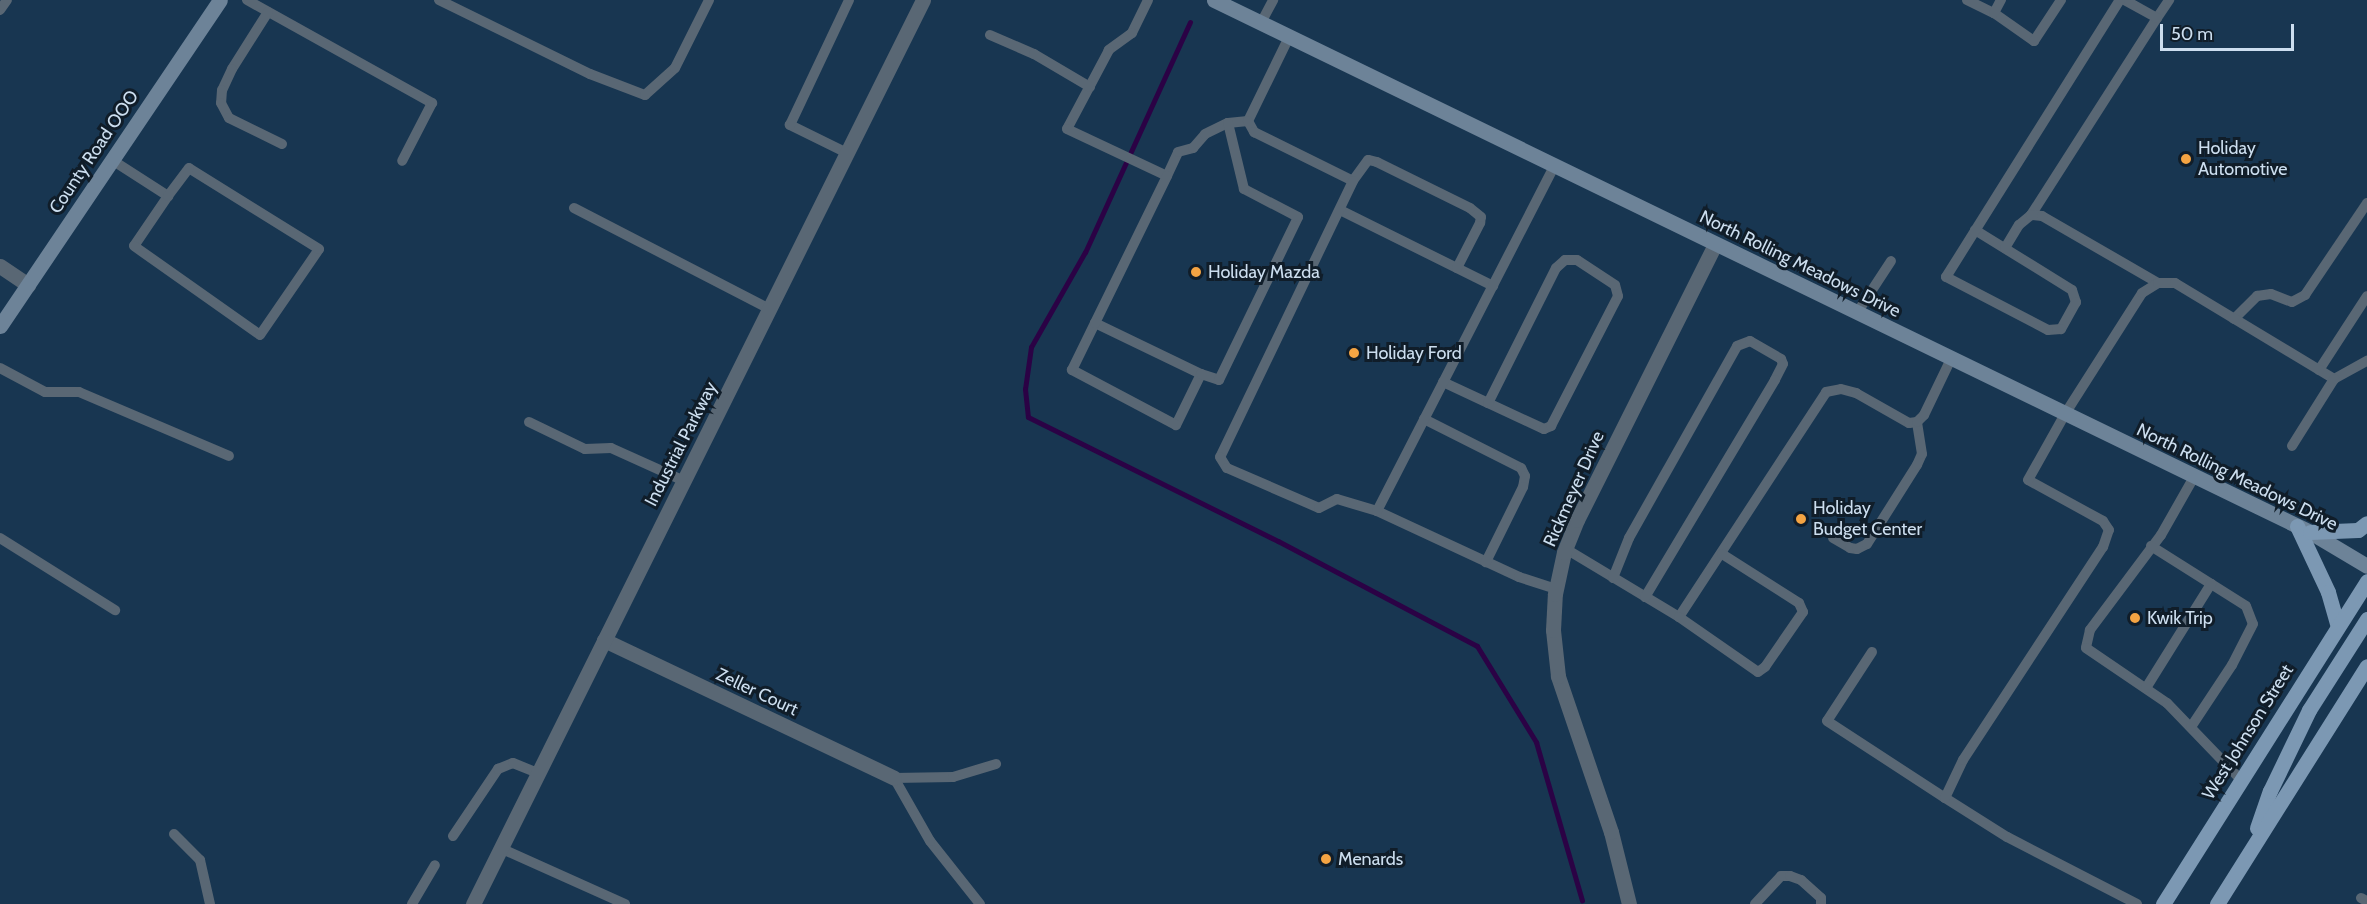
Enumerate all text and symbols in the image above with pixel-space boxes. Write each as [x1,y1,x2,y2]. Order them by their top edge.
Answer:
scale bar [2163,12,2296,50]
text: 50 m [2171,23,2213,45]
street label: County Road OOO [45,86,143,218]
place label: Holiday Automotive [2198,138,2288,180]
marker: Holiday Automotive [2179,152,2193,166]
street label: North Rolling Meadows Drive [1696,206,1904,322]
place label: Holiday Mazda [1208,261,1320,283]
marker: Holiday Mazda [1189,265,1203,279]
place label: Holiday Ford [1366,342,1462,364]
marker: Holiday Ford [1347,346,1361,360]
street label: Industrial Parkway [640,378,722,510]
street label: North Rolling Meadows Drive [2133,419,2341,535]
street label: Rickmeyer Drive [1539,428,1609,550]
place label: Holiday Budget Center [1813,498,1922,540]
marker: Holiday Budget Center [1794,512,1808,526]
place label: Kwik Trip [2147,607,2213,629]
marker: Kwik Trip [2128,611,2142,625]
street label: West Johnson Street [2198,661,2298,803]
street label: Zeller Court [713,664,801,720]
place label: Menards [1338,848,1403,870]
marker: Menards [1319,852,1333,866]

